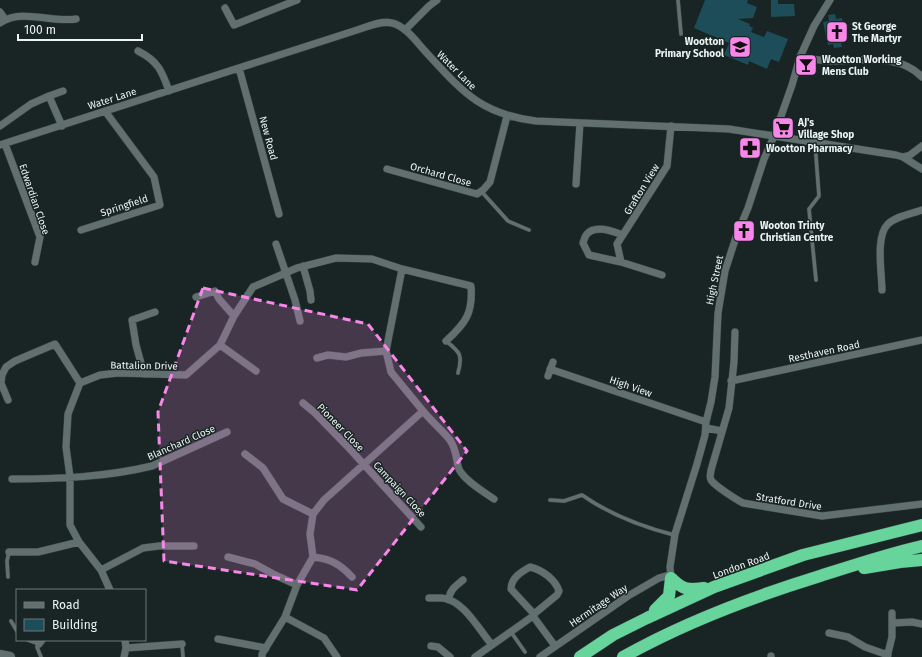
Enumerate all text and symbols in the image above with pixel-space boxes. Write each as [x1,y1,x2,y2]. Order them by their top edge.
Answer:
scale bar [18,16,142,42]
church icon: St George The Martyr [824,19,850,45]
place label: St George The Martyr [852,21,902,45]
text: 100 m [24,23,56,37]
school or university icon: Wootton Primary School [727,34,753,60]
place label: Wootton Primary School [655,36,724,60]
street label: Water Lane [434,49,478,93]
bar icon: Wootton Working Mens Club [793,52,819,78]
place label: Wootton Working Mens Club [822,54,902,78]
street label: Water Lane [86,85,138,112]
street label: New Road [256,115,280,162]
supermarket icon: AJ's Village Shop [770,115,796,141]
place label: AJ's Village Shop [797,117,854,141]
pharmacy icon: Wootton Pharmacy [737,135,763,161]
place label: Wootton Pharmacy [766,143,853,155]
street label: Orchard Close [409,160,473,189]
street label: Edwardian Close [16,162,52,236]
street label: Grafton View [622,162,662,217]
street label: Springfield [99,193,150,219]
church icon: Wooton Trinty Christian Centre [731,218,757,244]
place label: Wooton Trinty Christian Centre [760,220,834,244]
street label: High Street [704,254,726,306]
street label: Resthaven Road [787,339,861,365]
street label: Battalion Drive [110,359,178,373]
street label: High View [608,374,654,400]
street label: Pioneer Close [314,401,366,454]
street label: Blanchard Close [146,423,217,463]
street label: Campaign Close [370,459,428,520]
street label: Stratford Drive [755,491,823,513]
street label: London Road [711,550,772,582]
street label: Hermitage Way [567,582,630,630]
legend [16,589,146,641]
text: Road [52,598,80,612]
text: Building [52,618,98,632]

